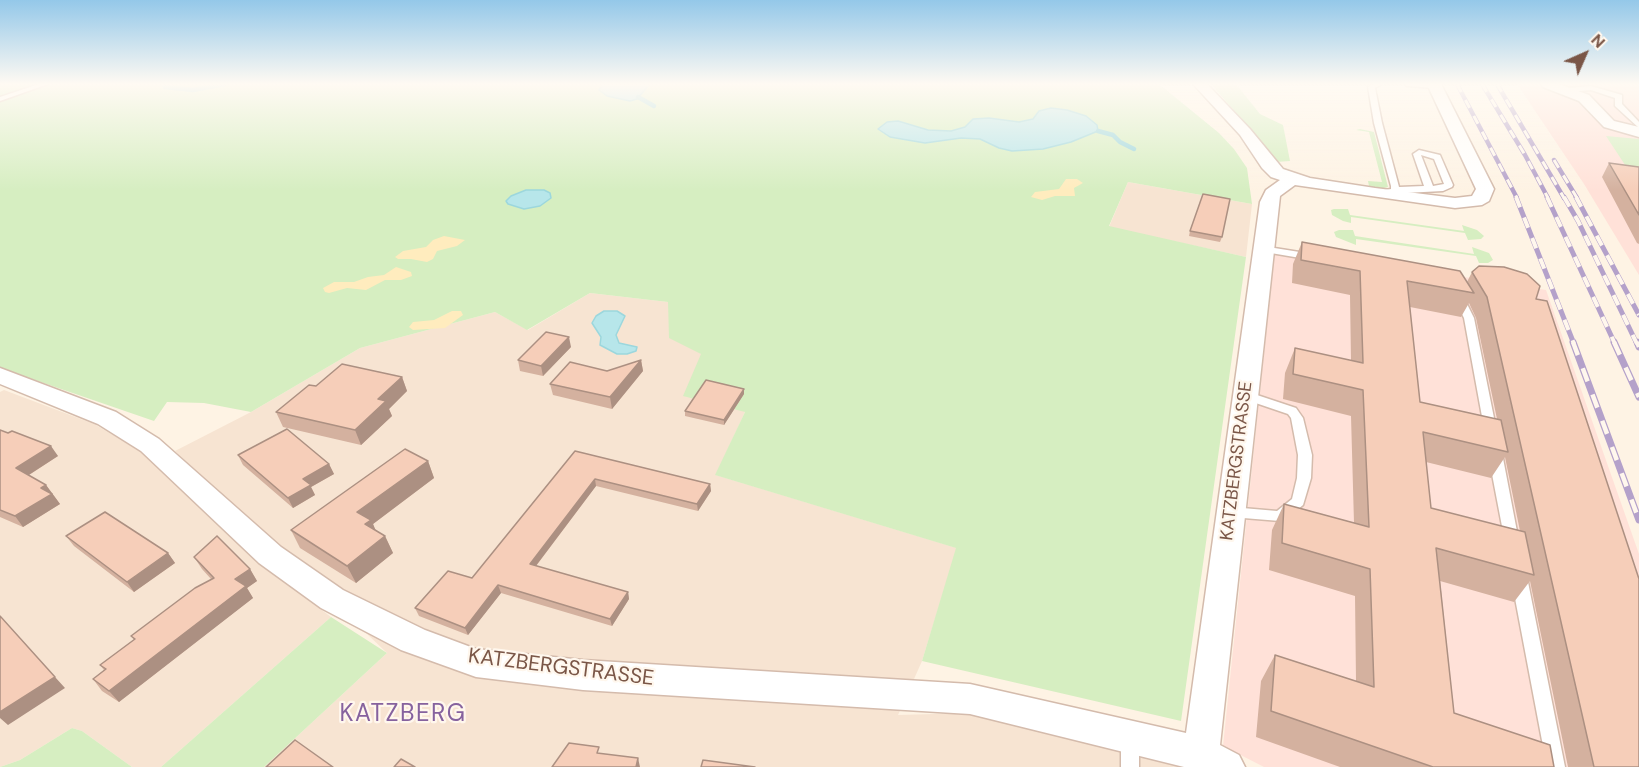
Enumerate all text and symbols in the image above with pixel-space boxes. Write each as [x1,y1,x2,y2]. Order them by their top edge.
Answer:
north arrow [1555,24,1615,84]
text: N [1587,29,1610,52]
street label: KATZBERGSTRASSE [1217,380,1257,542]
street label: KATZBERGSTRASSE [467,644,655,692]
district label: KATZBERG [340,701,466,729]

